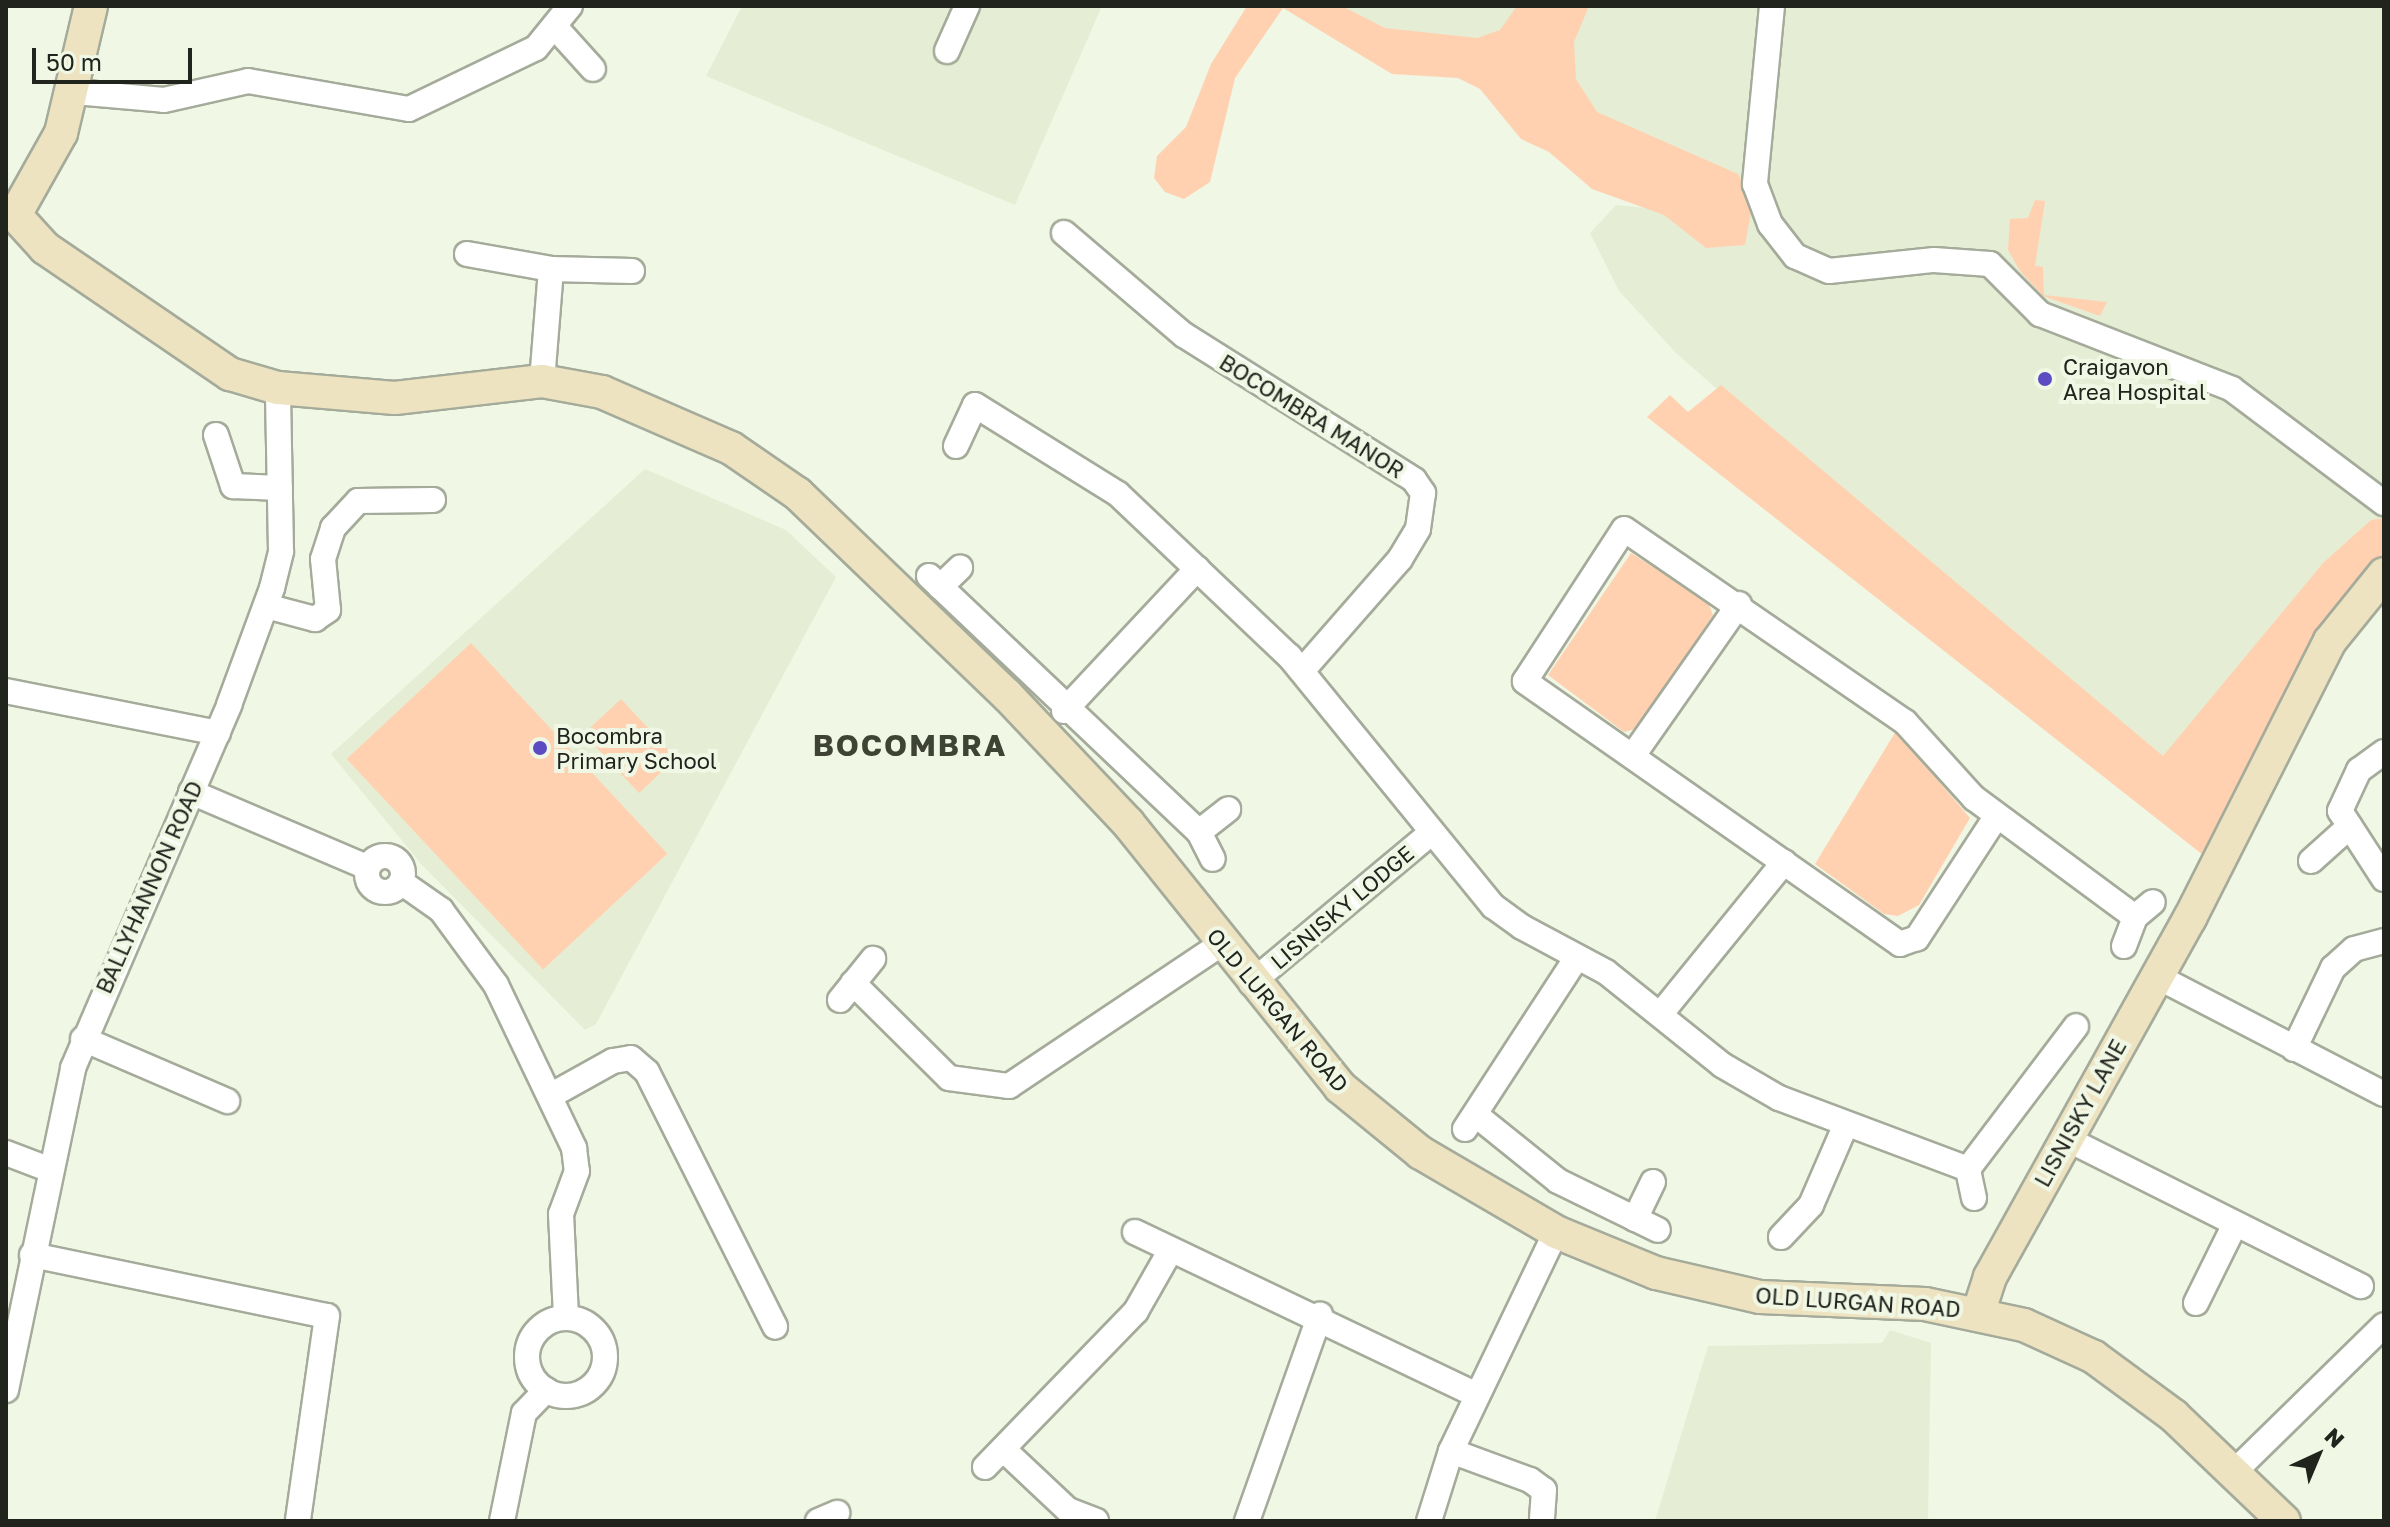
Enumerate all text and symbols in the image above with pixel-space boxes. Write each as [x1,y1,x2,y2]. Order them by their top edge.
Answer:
scale bar [36,32,196,82]
text: 50 m [46,47,102,76]
street label: BOCOMBRA MANOR [1215,348,1409,484]
place label: Craigavon Area Hospital [2063,353,2206,404]
marker: Craigavon Area Hospital [2034,368,2056,390]
place label: Bocombra Primary School [556,722,717,774]
district label: BOCOMBRA [813,727,1007,763]
marker: Bocombra Primary School [531,739,549,757]
street label: BALLYHANNON ROAD [90,777,208,997]
street label: LISNISKY LODGE [1265,840,1419,974]
street label: OLD LURGAN ROAD [1202,923,1354,1097]
street label: LISNISKY LANE [2029,1035,2131,1191]
street label: OLD LURGAN ROAD [1755,1282,1961,1322]
north arrow [2278,1415,2358,1495]
text: N [2320,1422,2350,1453]

